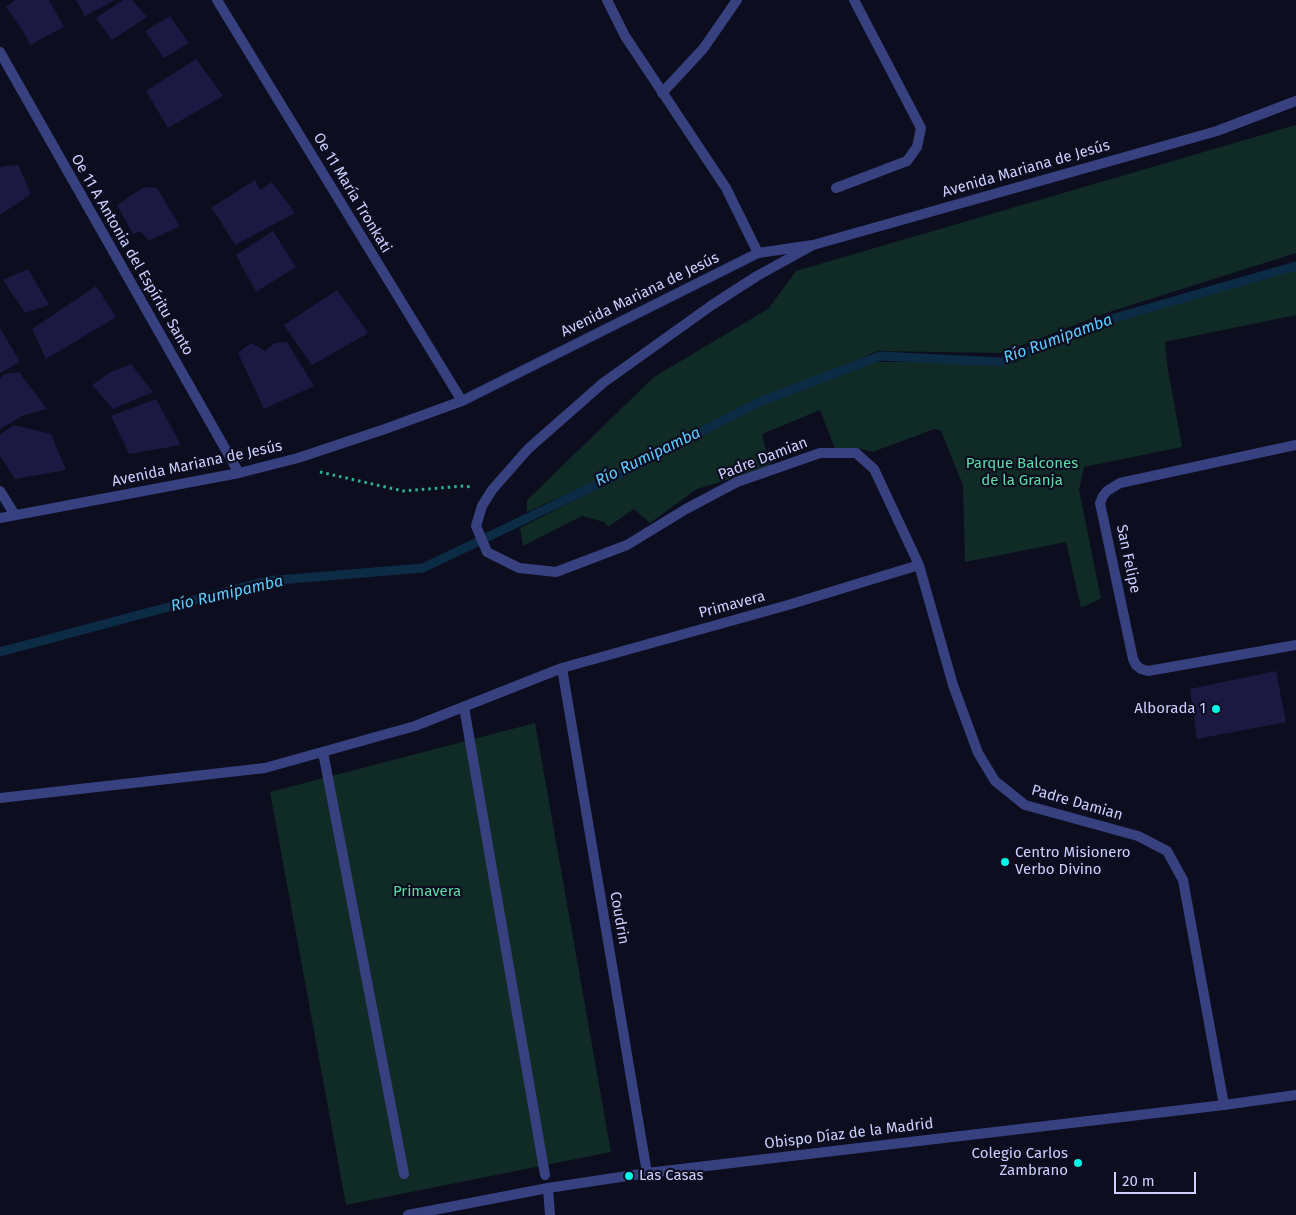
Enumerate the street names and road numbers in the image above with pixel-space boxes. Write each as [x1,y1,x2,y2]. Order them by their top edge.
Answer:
street label: Oe 11 María Tronkati [309,130,395,256]
street label: Avenida Mariana de Jesús [940,136,1112,202]
street label: Oe 11 A Antonia del Espíritu Santo [67,151,197,359]
street label: Avenida Mariana de Jesús [558,249,722,341]
street label: Padre Damian [716,434,810,484]
street label: Avenida Mariana de Jesús [110,437,284,491]
street label: San Felipe [1112,523,1144,595]
street label: Primavera [697,587,767,623]
street label: Padre Damian [1029,781,1125,825]
street label: Coudrin [606,890,632,946]
street label: Obispo Díaz de la Madrid [763,1115,935,1153]

